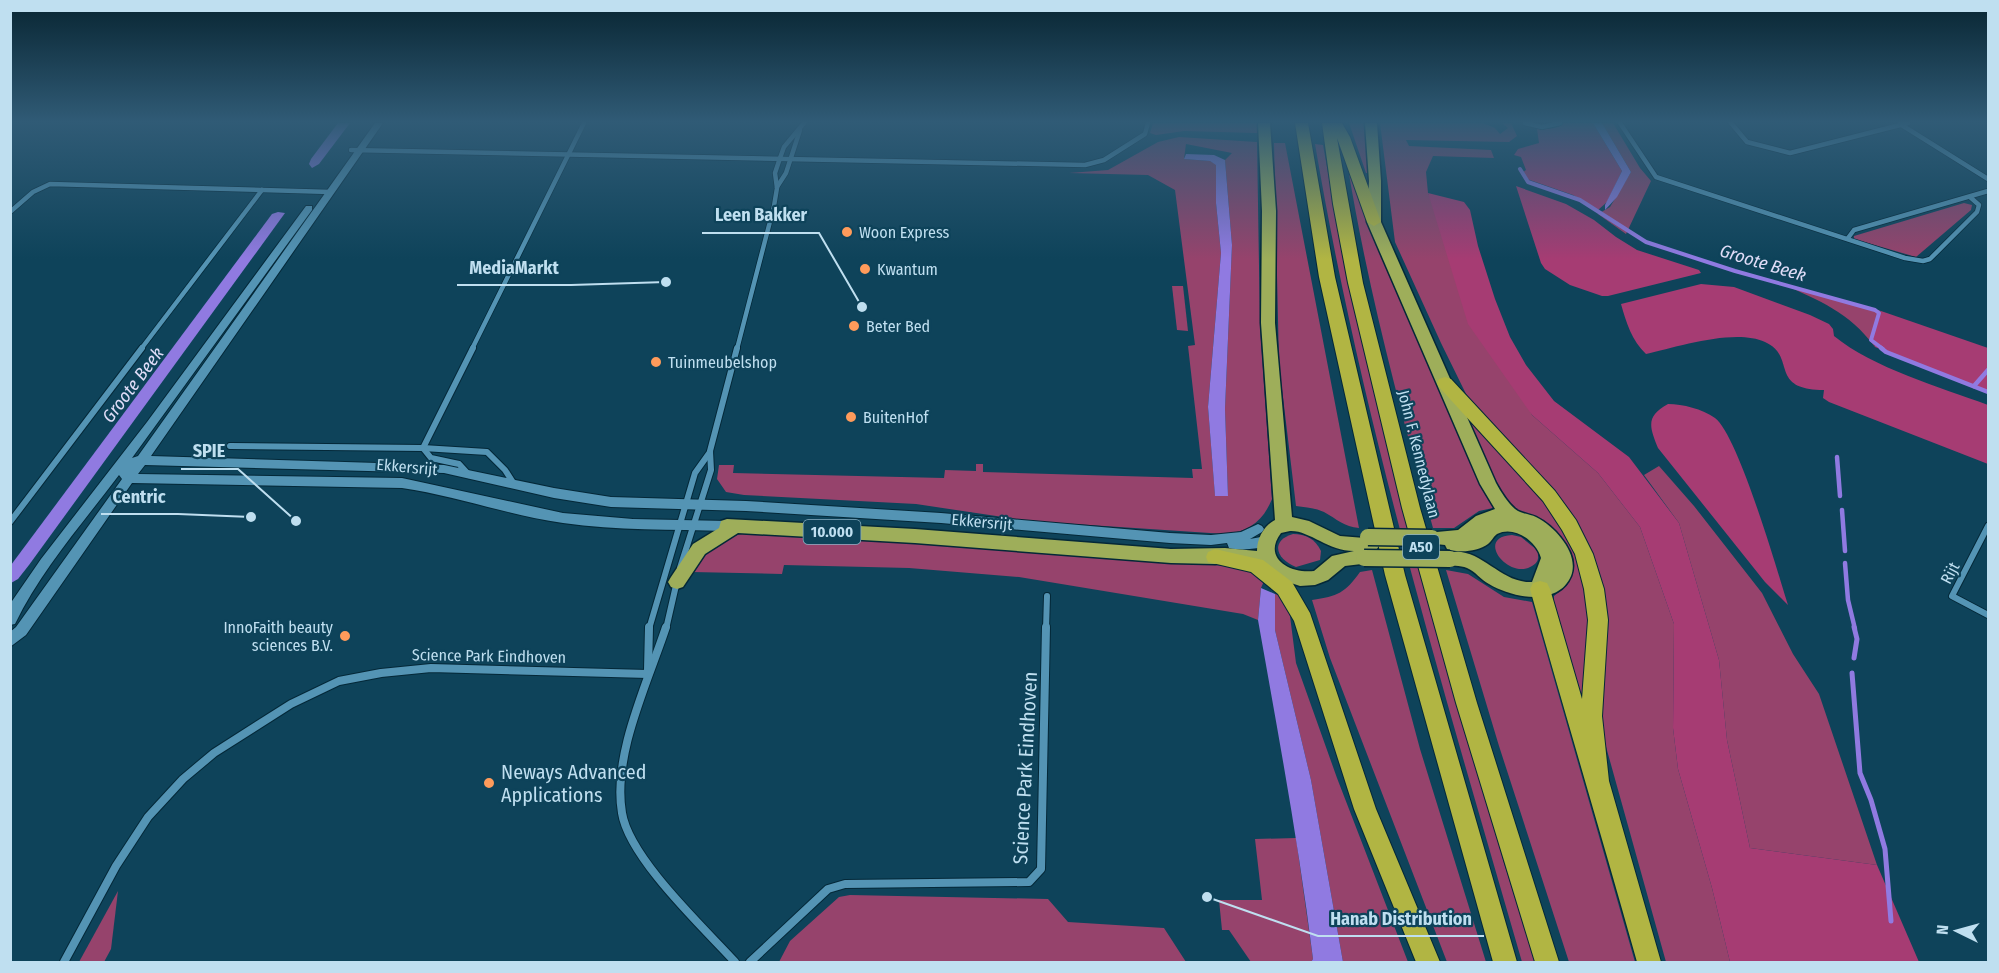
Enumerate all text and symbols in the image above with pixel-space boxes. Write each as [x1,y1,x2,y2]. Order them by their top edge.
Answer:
callout: Leen Bakker [702,197,819,233]
text: Leen Bakker [715,204,808,226]
place label: Woon Express [859,223,950,242]
marker: Woon Express [840,225,854,239]
water label: Groote Beek [1717,239,1809,287]
callout: MediaMarkt [457,249,571,285]
text: MediaMarkt [469,257,559,279]
place label: Kwantum [877,260,938,279]
marker: Kwantum [858,262,872,276]
place label: Beter Bed [866,317,930,336]
marker: Beter Bed [847,319,861,333]
water label: Groote Beek [97,343,169,427]
place label: Tuinmeubelshop [668,353,777,372]
marker: Tuinmeubelshop [649,355,663,369]
street label: John F. Kennedylaan [1394,388,1444,520]
place label: BuitenHof [863,408,930,427]
marker: BuitenHof [844,410,858,424]
callout: SPIE [181,433,238,469]
text: SPIE [193,440,226,462]
street label: Ekkersrijt [376,455,439,479]
callout: Centric [101,478,178,514]
text: Centric [112,486,166,508]
street label: Ekkersrijt [951,510,1014,534]
road number: 10.000 [804,520,860,544]
road number: A50 [1403,535,1439,559]
street label: Rijt [1936,558,1964,587]
place label: InnoFaith beauty sciences B.V. [223,618,334,655]
marker: InnoFaith beauty sciences B.V. [338,629,352,643]
street label: Science Park Eindhoven [412,645,566,667]
street label: Science Park Eindhoven [1008,671,1042,865]
place label: Neways Advanced Applications [501,760,646,807]
marker: Neways Advanced Applications [482,776,496,790]
callout: Hanab Distribution [1318,900,1484,936]
north arrow [1927,901,1987,961]
text: Hanab Distribution [1330,908,1472,930]
text: N [1933,924,1952,935]

